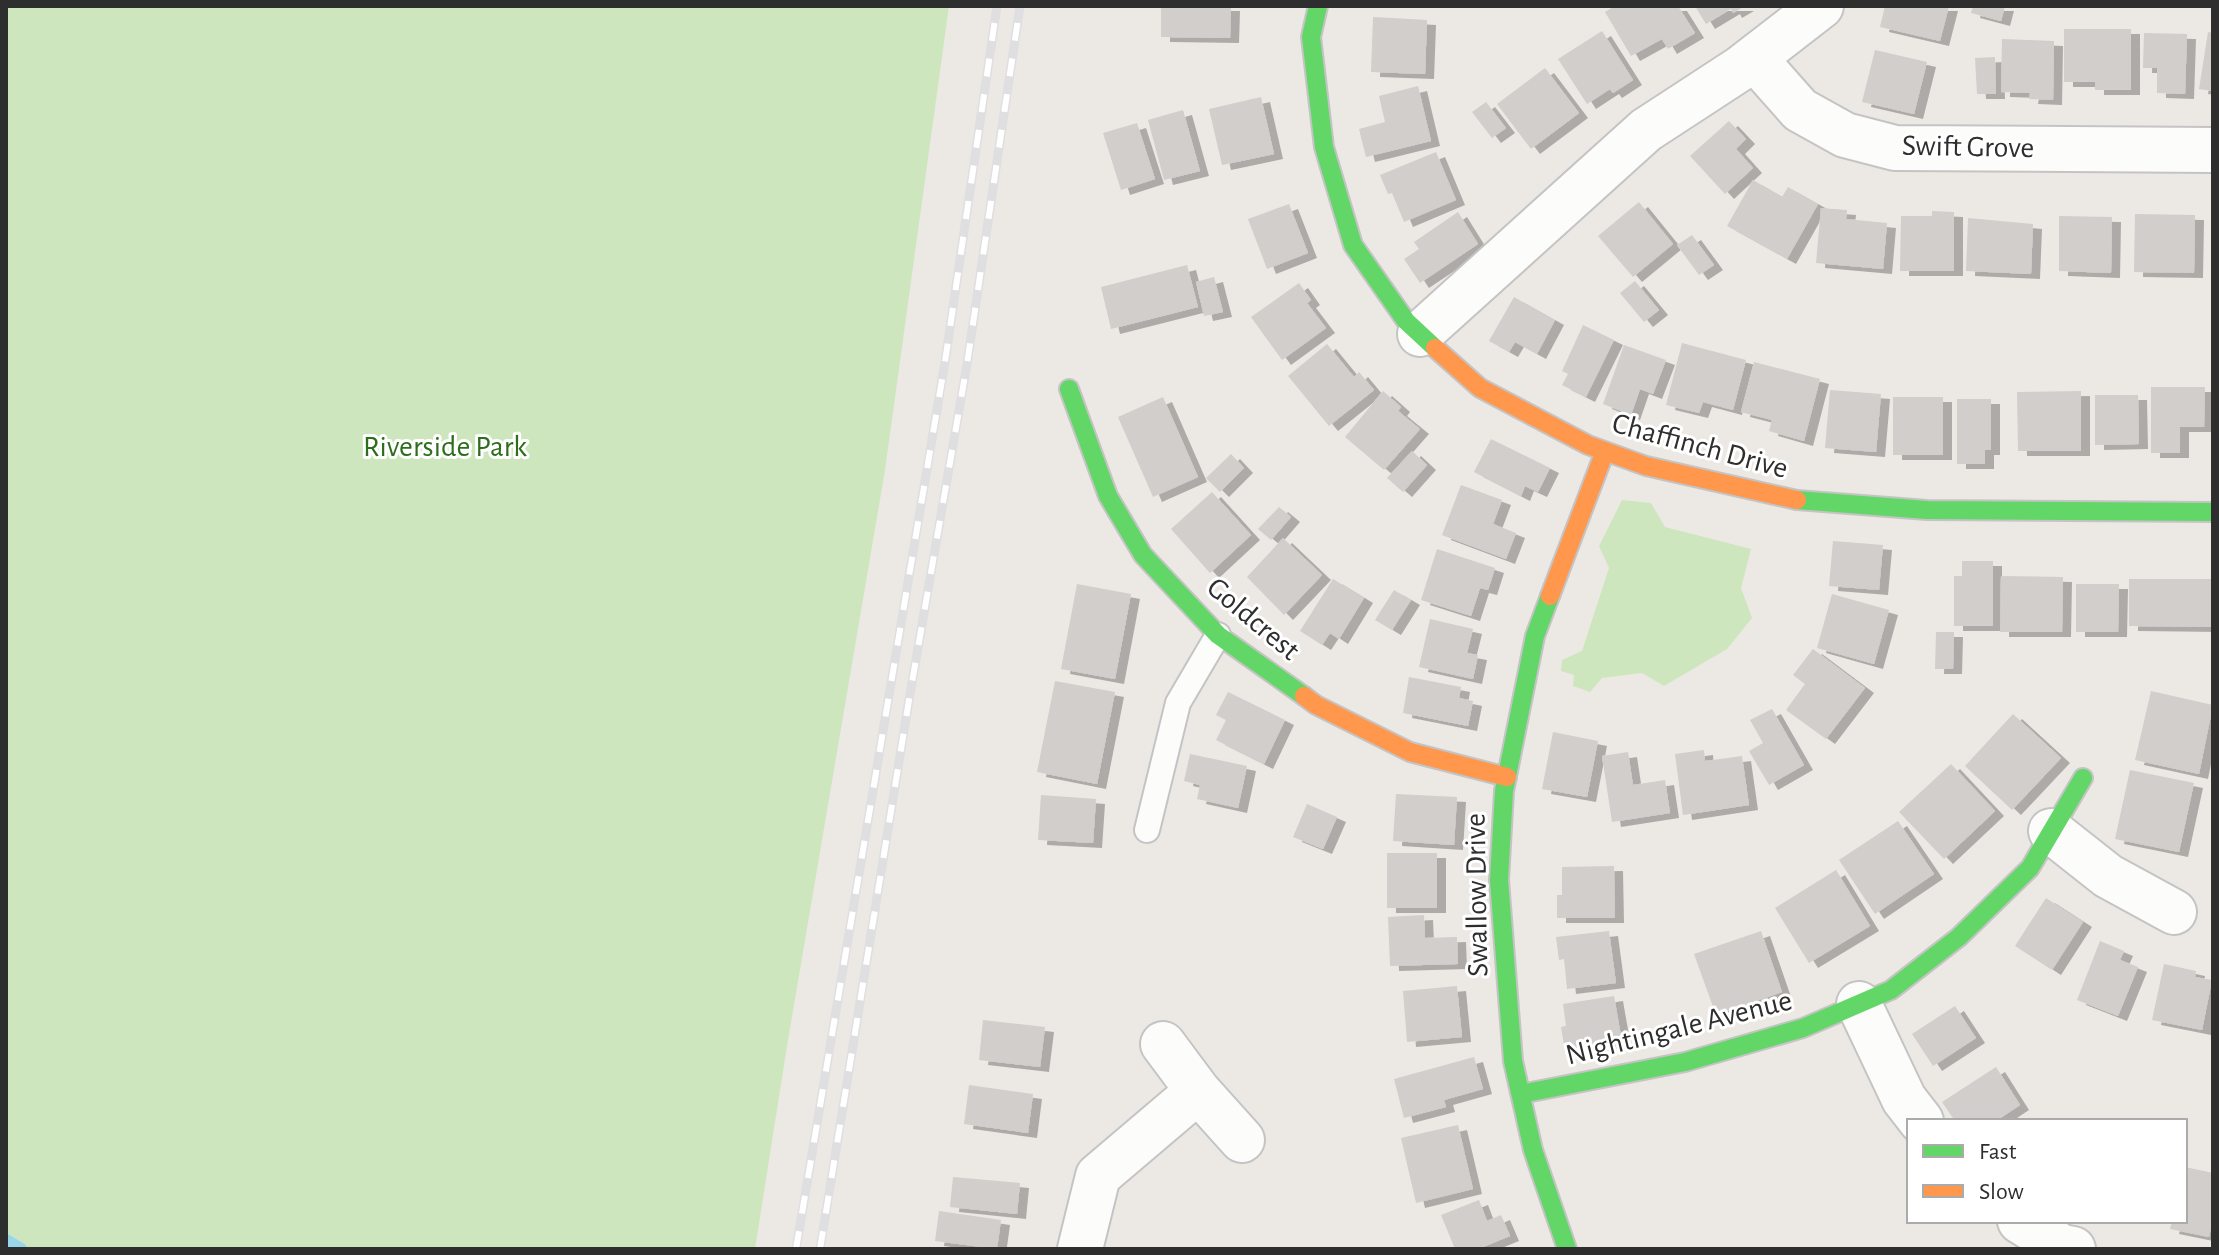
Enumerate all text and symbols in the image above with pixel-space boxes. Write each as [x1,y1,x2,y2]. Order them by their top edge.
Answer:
street label: Swift Grove [1902,131,2034,163]
street label: Chaffinch Drive [1609,408,1791,484]
park label: Riverside Park [363,432,527,462]
street label: Goldcrest [1201,572,1305,666]
street label: Swallow Drive [1461,813,1493,977]
street label: Nightingale Avenue [1563,985,1795,1071]
legend [1907,1119,2187,1223]
text: Fast [1979,1140,2017,1164]
text: Slow [1979,1180,2024,1204]

